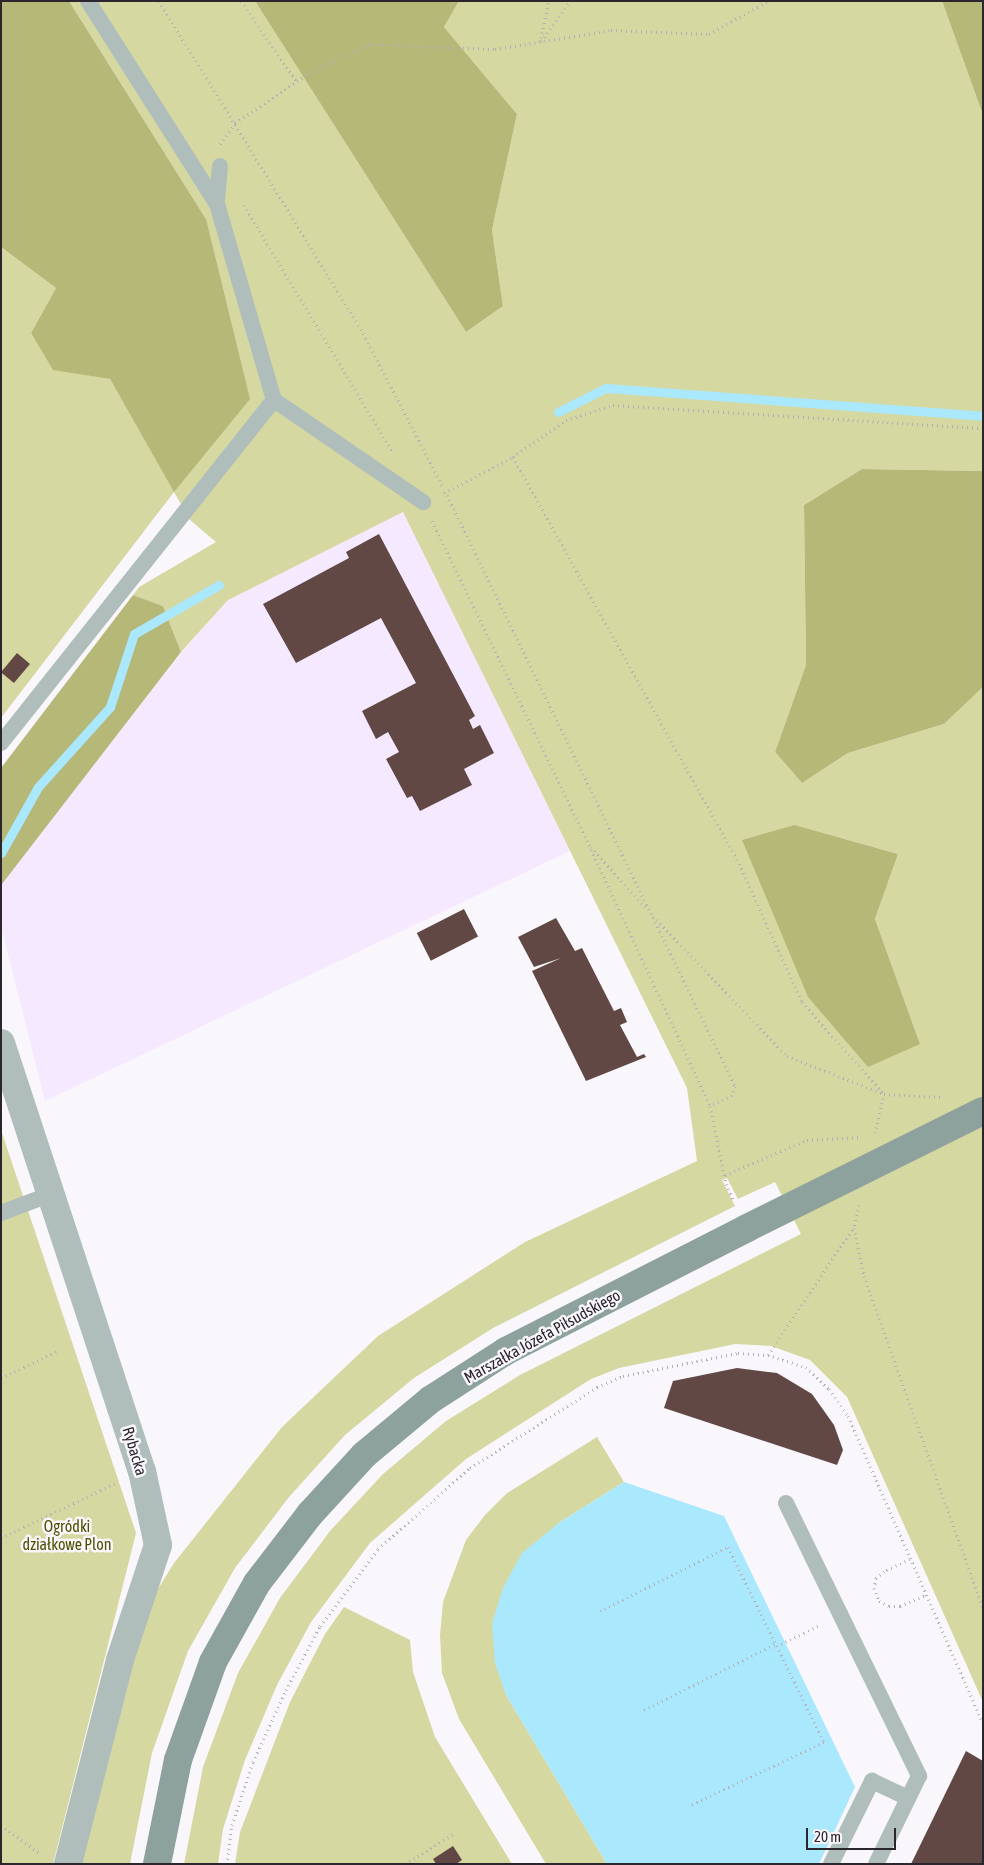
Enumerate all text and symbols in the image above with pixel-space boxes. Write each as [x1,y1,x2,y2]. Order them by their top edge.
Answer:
street label: Marszałka Józefa Piłsudskiego [461,1285,623,1387]
street label: Rybacka [119,1424,151,1478]
park label: Ogródki działkowe Plon [23,1516,111,1554]
scale bar [809,1818,899,1850]
text: 20 m [814,1828,841,1845]

